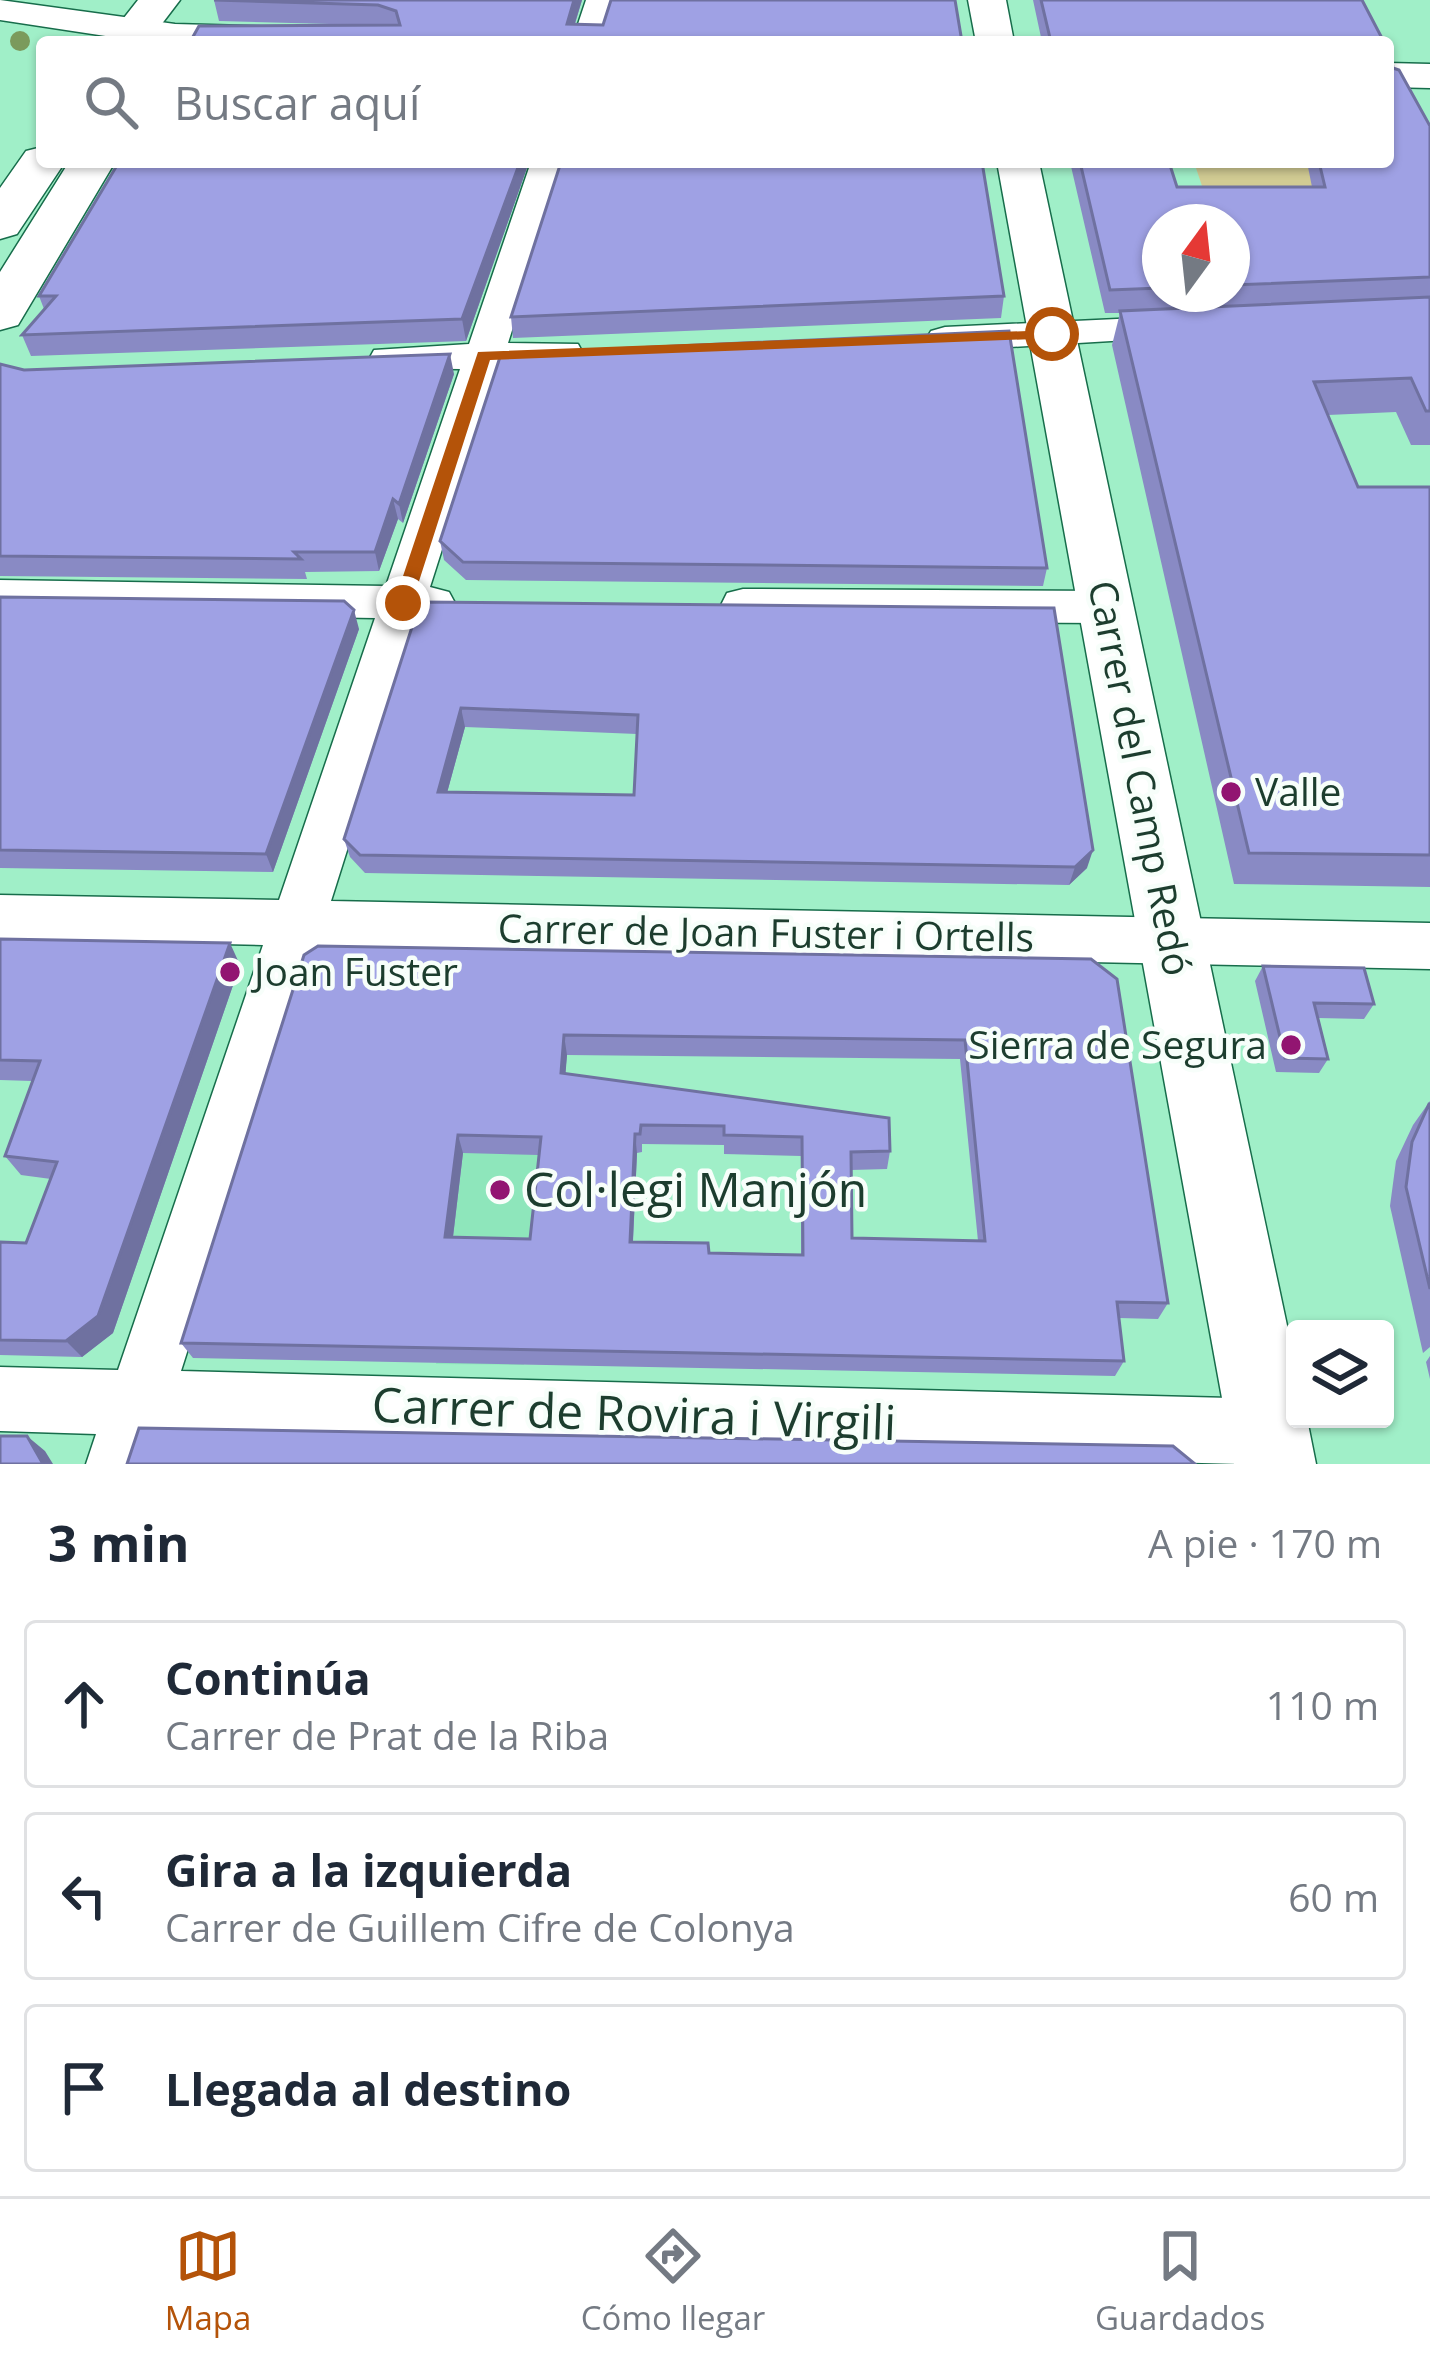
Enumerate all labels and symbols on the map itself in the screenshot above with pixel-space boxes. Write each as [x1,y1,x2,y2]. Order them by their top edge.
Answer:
north arrow [1142,204,1250,312]
route start [1025,307,1079,361]
route end [376,576,430,630]
street label: Carrer del Camp Redó [1077,576,1206,980]
place label: Valle [1255,764,1342,817]
marker: Valle [1218,779,1244,805]
street label: Carrer de Joan Fuster i Ortells [497,900,1035,963]
place label: Joan Fuster [250,944,458,997]
marker: Joan Fuster [217,959,243,985]
place label: Sierra de Segura [968,1017,1267,1070]
marker: Sierra de Segura [1278,1032,1304,1058]
place label: Col·legi Manjón [524,1156,867,1221]
marker: Col·legi Manjón [487,1177,513,1203]
street label: Carrer de Rovira i Virgili [371,1371,897,1454]

